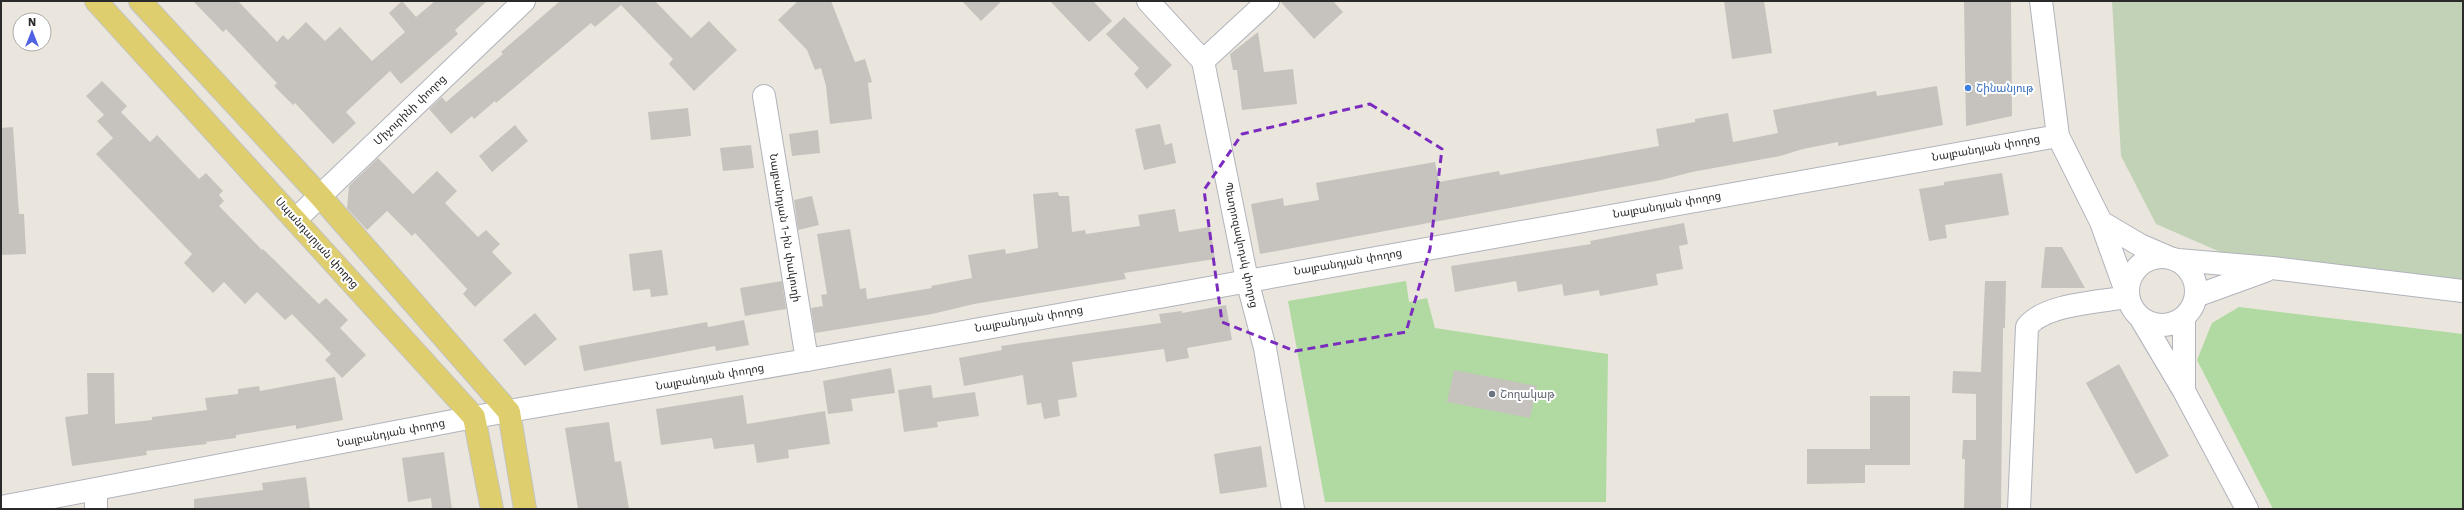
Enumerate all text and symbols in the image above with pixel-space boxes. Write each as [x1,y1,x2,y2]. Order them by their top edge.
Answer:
north arrow [12,12,52,52]
text: N [28,16,36,29]
street label: Միչուրինի փողոց [371,72,449,148]
place label: Շինանյութ [1976,82,2034,95]
marker: Շինանյութ [1963,83,1973,93]
street label: Նալբանդյան փողոց [1931,132,2041,164]
street label: Նալբանդյան 1-ին փակուղի [767,153,803,303]
street label: Պետրոզավոդսկ փողոց [1221,181,1261,309]
street label: Նալբանդյան փողոց [1612,189,1722,221]
street label: Սպանդարյան փողոց [273,195,361,291]
street label: Նալբանդյան փողոց [1293,246,1403,278]
street label: Նալբանդյան փողոց [974,303,1084,335]
street label: Նալբանդյան փողոց [655,361,765,393]
place label: Շողակաթ [1500,388,1555,401]
marker: Շողակաթ [1487,389,1497,399]
street label: Նալբանդյան փողոց [336,416,446,450]

